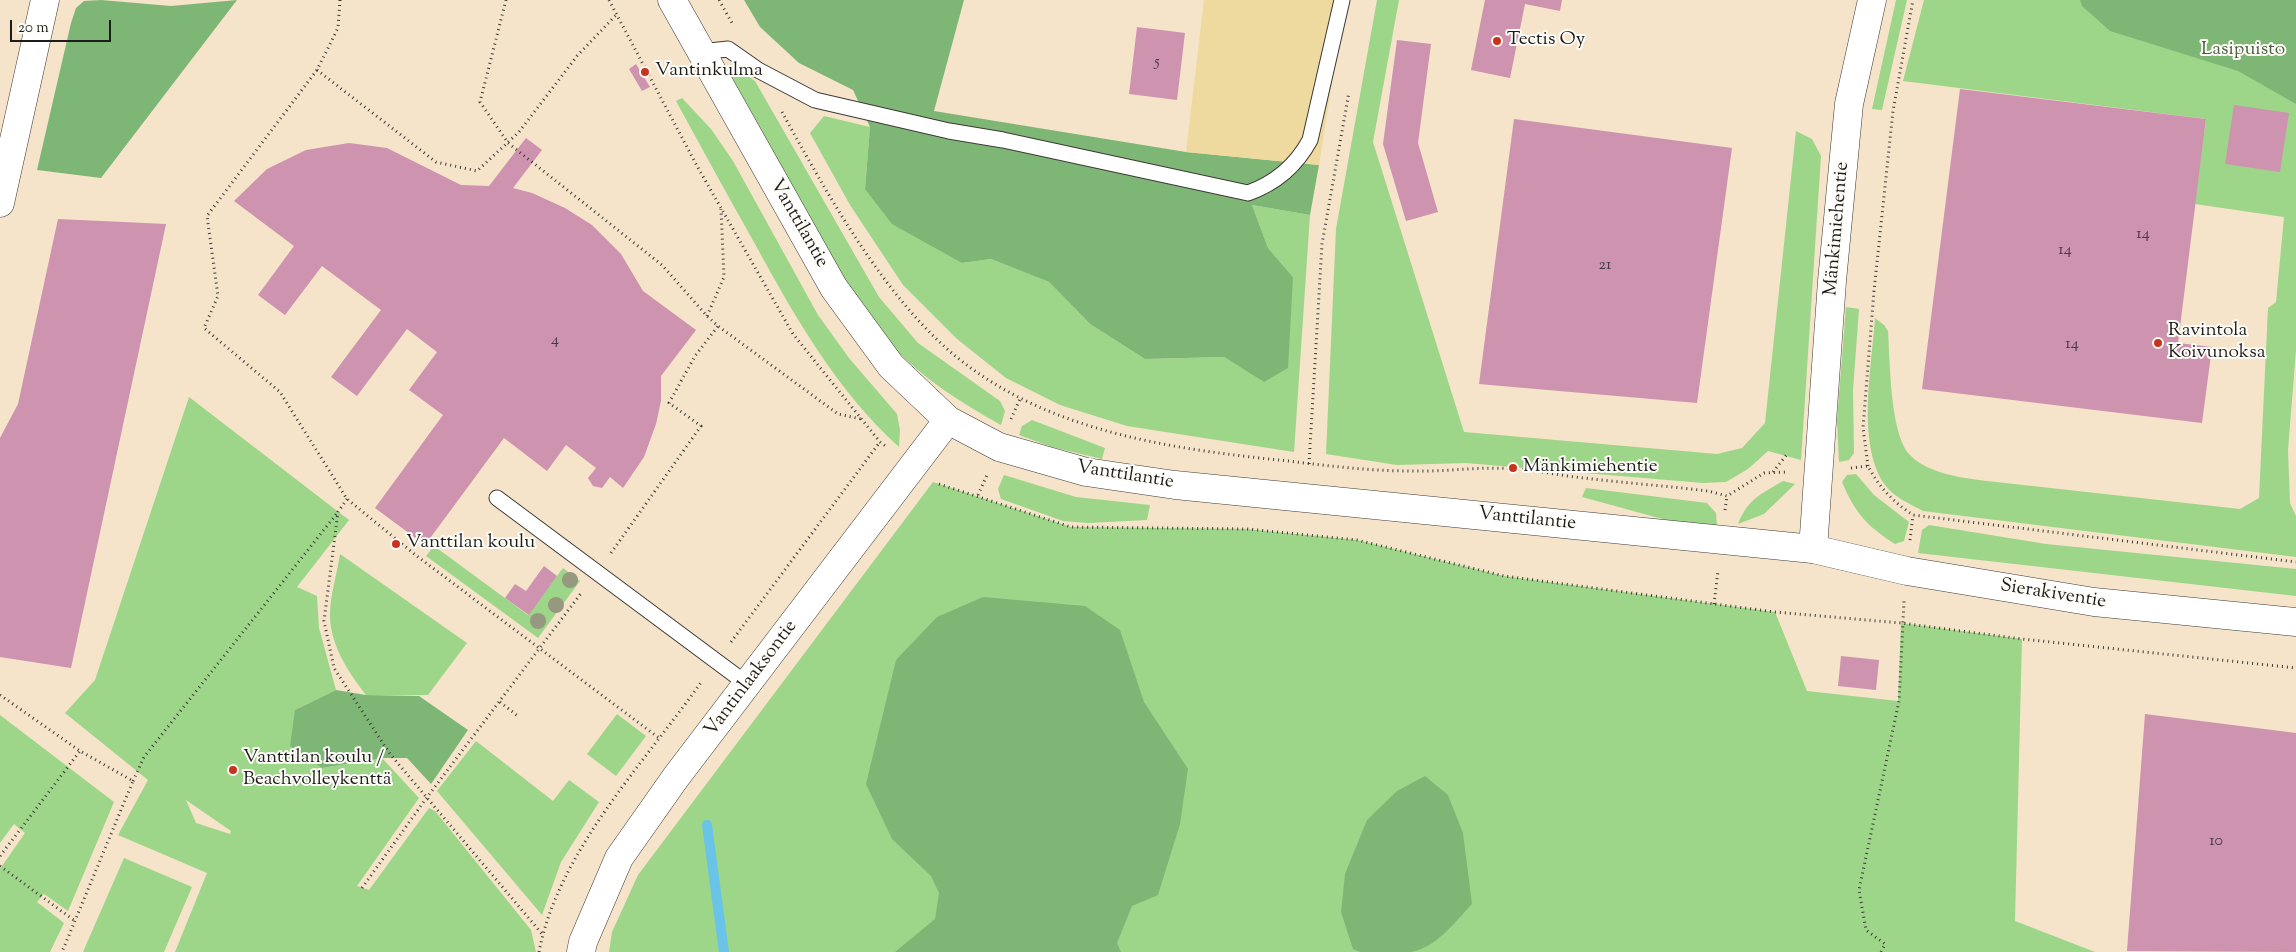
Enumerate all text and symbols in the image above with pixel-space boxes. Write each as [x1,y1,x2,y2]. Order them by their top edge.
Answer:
scale bar [12,10,114,42]
text: 20 m [18,18,49,39]
place label: Tectis Oy [1507,30,1585,52]
marker: Tectis Oy [1491,35,1503,47]
park label: Lasipuisto [2201,40,2285,62]
house number: 5 [1154,53,1160,73]
place label: Vantinkulma [655,61,763,83]
marker: Vantinkulma [639,66,651,78]
street label: Mänkimiehentie [1821,161,1855,297]
street label: Vanttilantie [764,176,832,272]
house number: 14 [2136,225,2150,245]
house number: 14 [2058,241,2072,261]
house number: 21 [1599,256,1611,276]
place label: Ravintola Koivunoksa [2168,321,2265,365]
house number: 4 [551,331,559,351]
house number: 14 [2065,335,2079,355]
marker: Ravintola Koivunoksa [2152,337,2164,349]
street label: Vanttilantie [1075,457,1175,495]
place label: Mänkimiehentie [1523,457,1657,479]
marker: Mänkimiehentie [1507,462,1519,474]
street label: Vanttilantie [1477,504,1577,536]
place label: Vanttilan koulu [406,533,535,555]
marker: Vanttilan koulu [390,538,402,550]
street label: Sierakiventie [1998,575,2108,615]
street label: Vantinlaaksontie [701,616,803,742]
place label: Vanttilan koulu / Beachvolleykenttä [243,748,391,792]
marker: Vanttilan koulu / Beachvolleykenttä [227,764,239,776]
house number: 10 [2209,832,2223,852]

